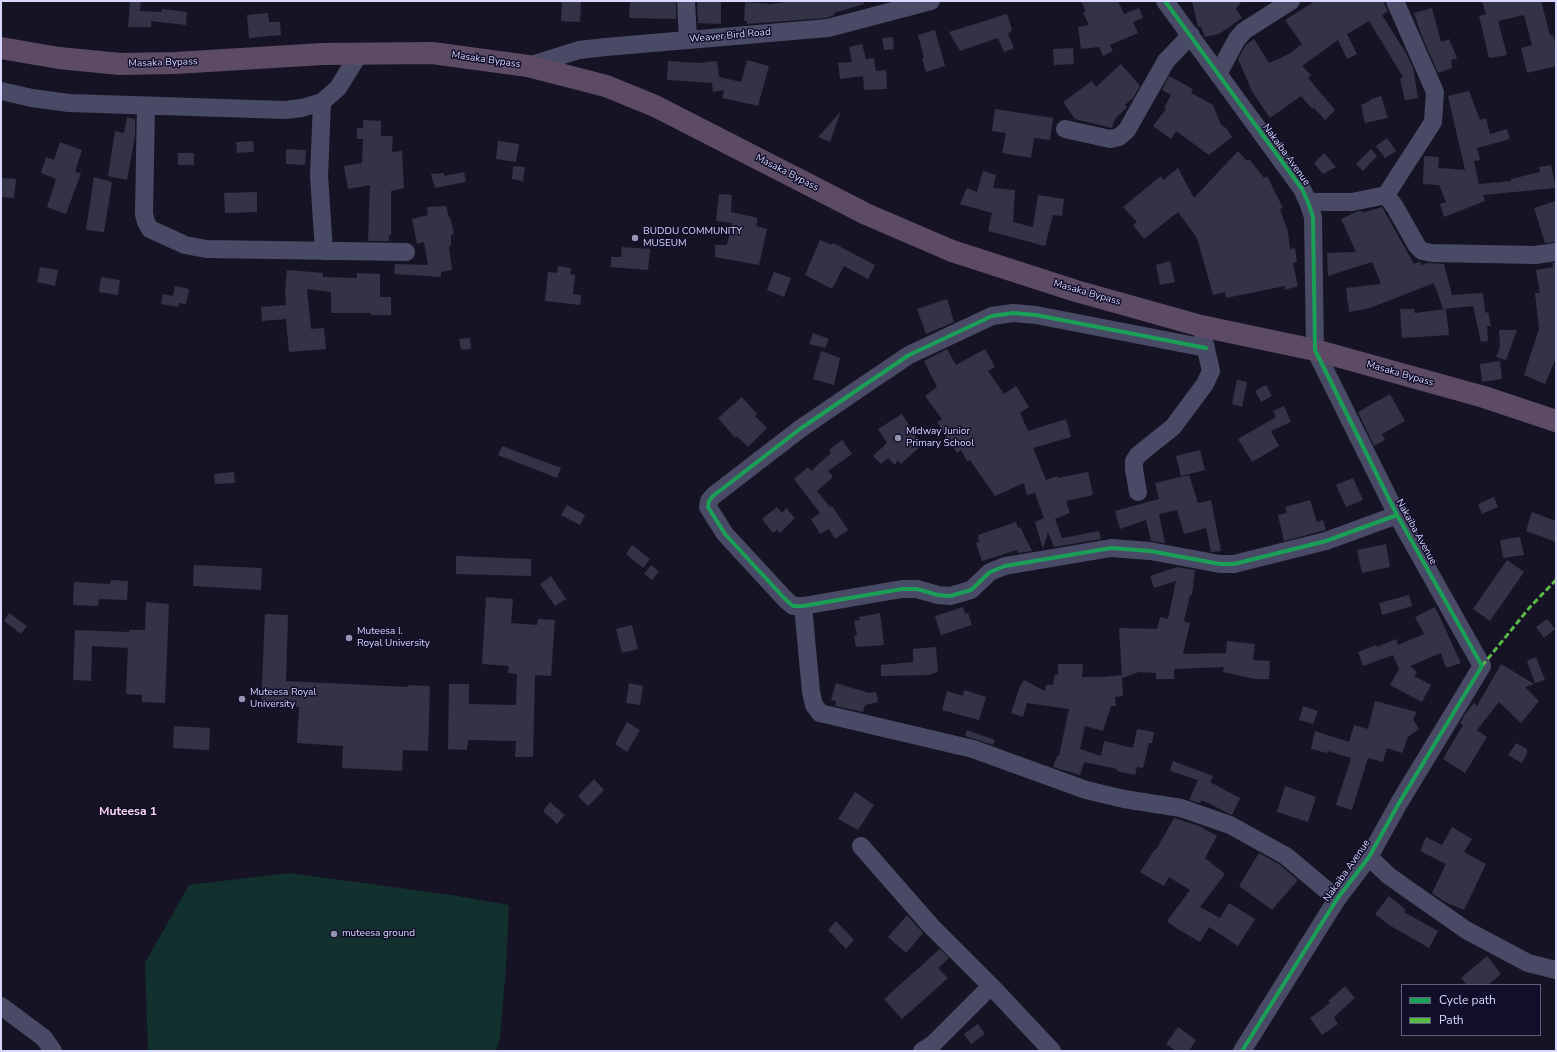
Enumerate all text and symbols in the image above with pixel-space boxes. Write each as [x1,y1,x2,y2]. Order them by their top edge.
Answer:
street label: Weaver Bird Road [689,26,771,46]
street label: Masaka Bypass [451,49,521,71]
street label: Masaka Bypass [128,56,198,70]
street label: Nakaiba Avenue [1260,122,1312,188]
street label: Masaka Bypass [753,152,821,194]
place label: BUDDU COMMUNITY MUSEUM [643,226,742,250]
marker: BUDDU COMMUNITY MUSEUM [630,233,640,243]
street label: Masaka Bypass [1052,278,1122,308]
street label: Masaka Bypass [1365,359,1435,389]
place label: Midway Junior Primary School [906,426,974,450]
marker: Midway Junior Primary School [893,433,903,443]
street label: Nakaiba Avenue [1393,497,1439,567]
place label: Muteesa I. Royal University [357,626,430,650]
marker: Muteesa I. Royal University [344,633,354,643]
place label: Muteesa Royal University [250,687,316,710]
marker: Muteesa Royal University [237,694,247,704]
district label: Muteesa 1 [99,805,157,819]
street label: Nakaiba Avenue [1321,838,1373,904]
place label: muteesa ground [342,928,415,940]
marker: muteesa ground [329,929,339,939]
legend [1401,984,1541,1036]
text: Cycle path [1439,992,1496,1008]
text: Path [1439,1012,1464,1028]

